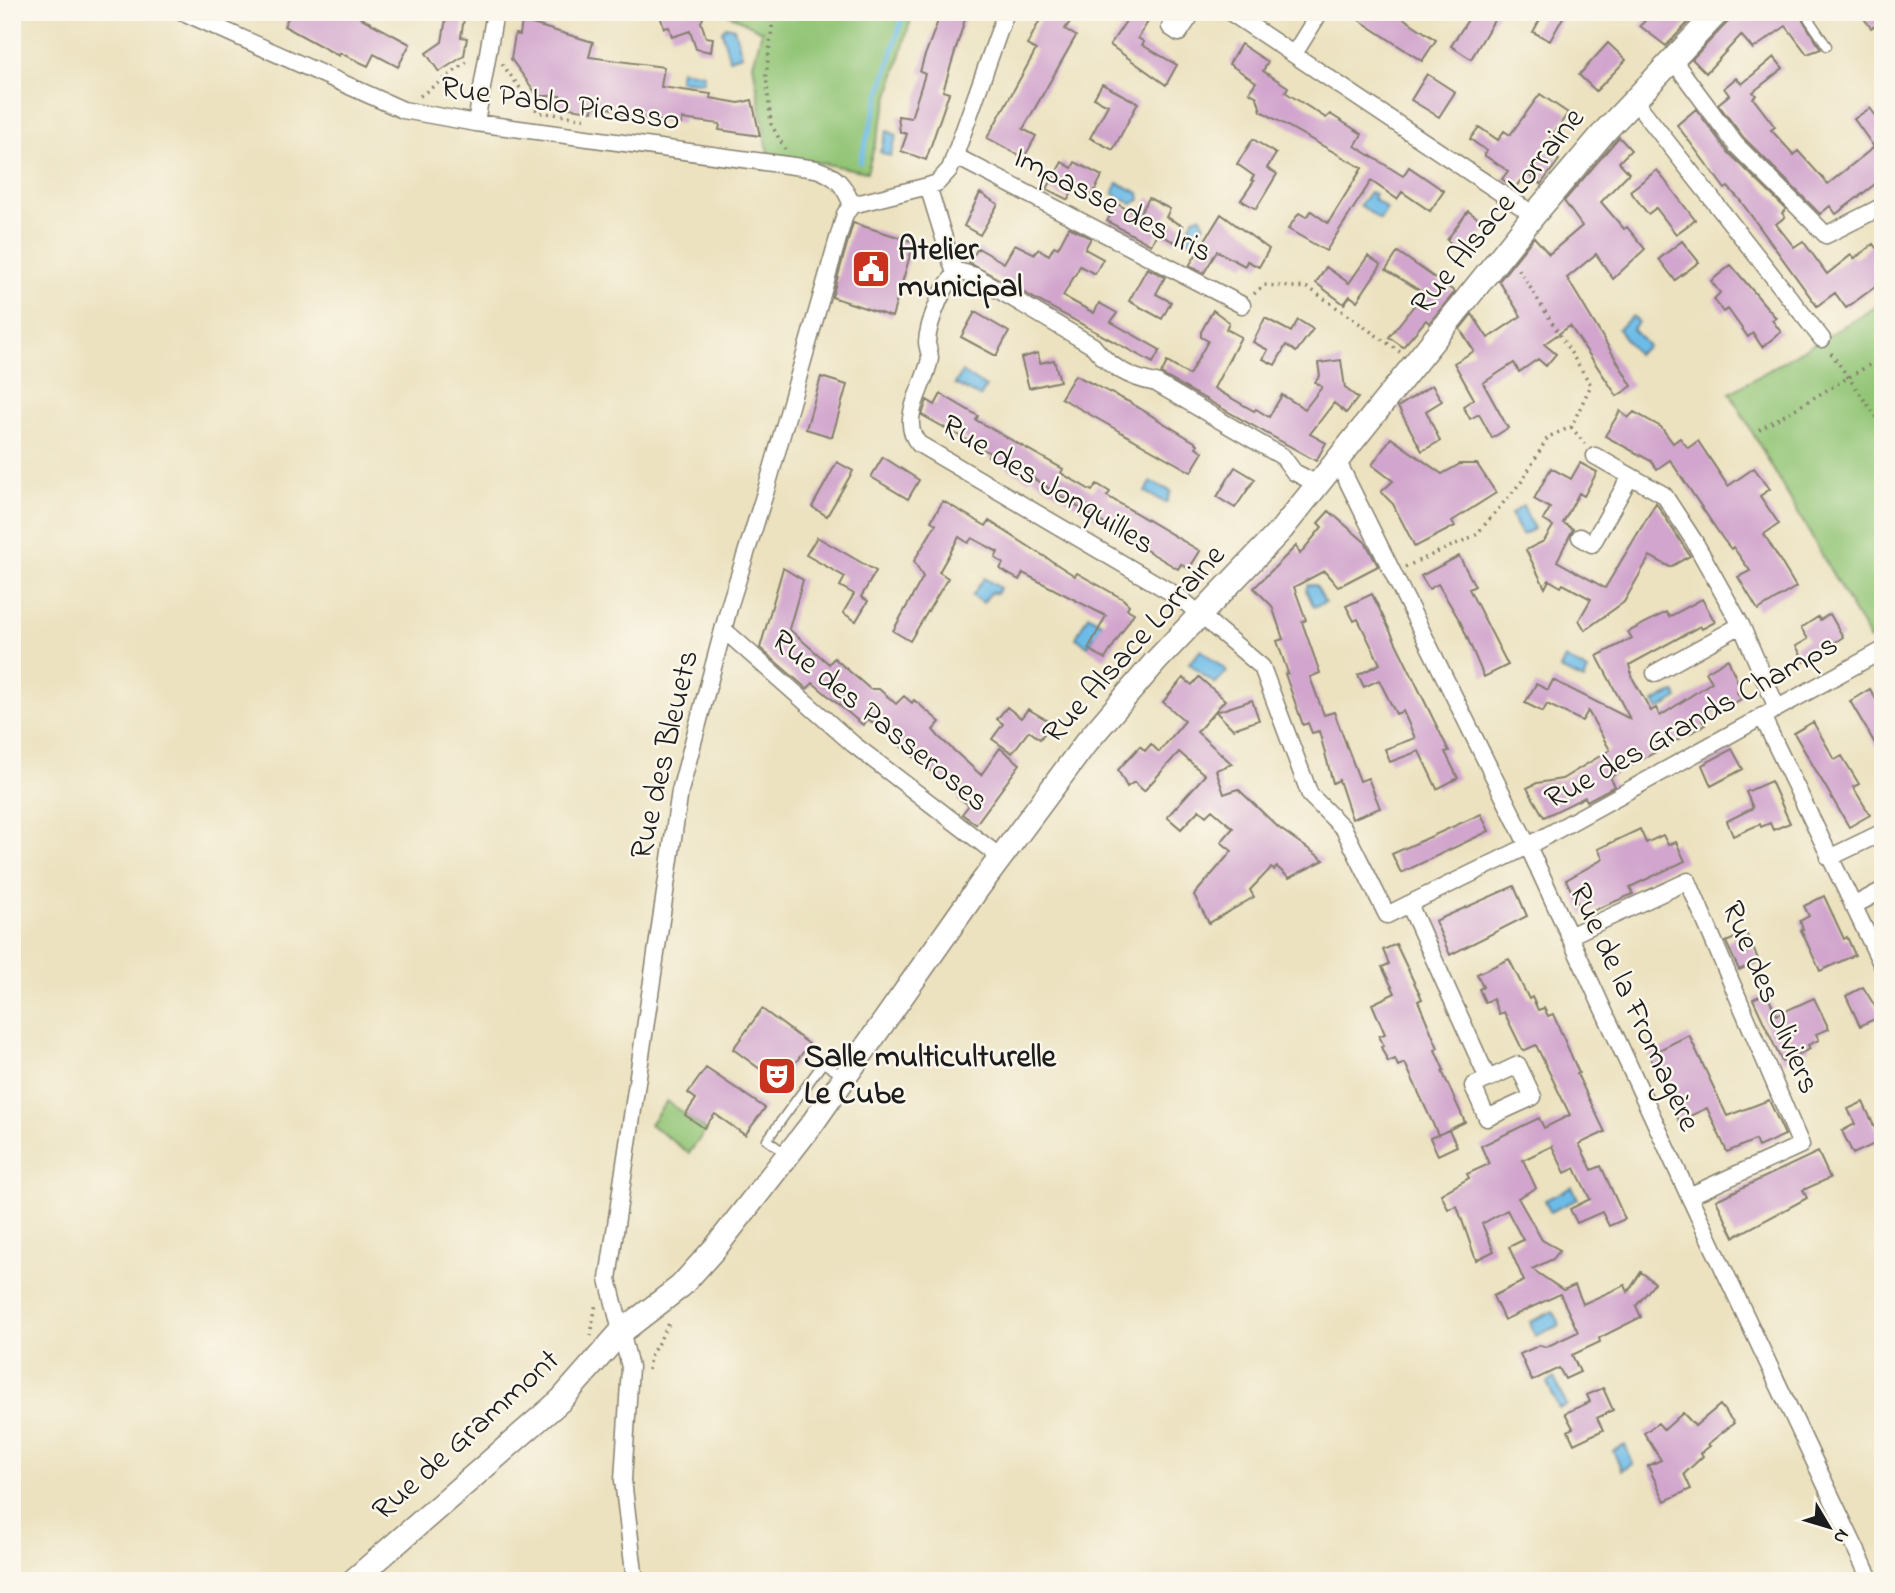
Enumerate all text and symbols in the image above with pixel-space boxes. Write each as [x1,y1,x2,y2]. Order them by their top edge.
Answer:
street label: Rue Pablo Picasso [437,65,683,145]
street label: Rue Alsace Lorraine [1401,98,1598,326]
street label: Impasse des Iris [1004,136,1220,276]
place label: Atelier municipal [898,228,1023,312]
public building icon: Atelier municipal [850,248,892,290]
street label: Rue des Jonquilles [931,404,1163,568]
street label: Rue Alsace Lorraine [1032,534,1238,755]
street label: Rue des Passeroses [760,619,998,825]
street label: Rue des Grands Champs [1537,623,1847,823]
street label: Rue des Bleuets [619,646,713,864]
street label: Rue de la Fromagère [1555,876,1711,1140]
street label: Rue des Oliviers [1707,894,1831,1102]
place label: Salle multiculturelle Le Cube [804,1035,1058,1119]
theatre icon: Salle multiculturelle Le Cube [756,1055,798,1097]
street label: Rue de Grammont [363,1339,572,1533]
north arrow [1794,1492,1864,1562]
text: N [1826,1523,1855,1549]

